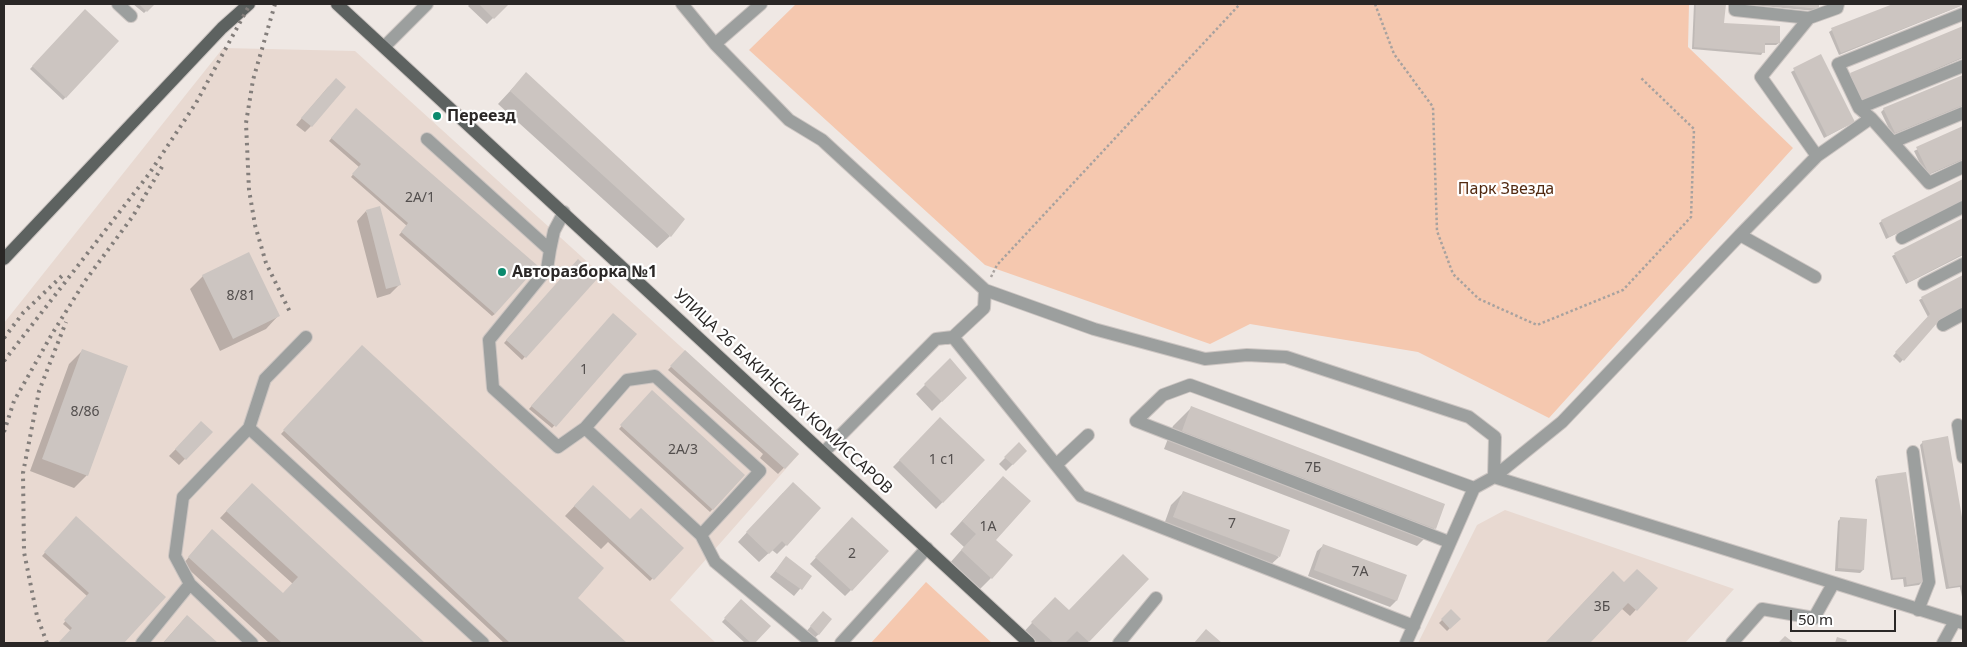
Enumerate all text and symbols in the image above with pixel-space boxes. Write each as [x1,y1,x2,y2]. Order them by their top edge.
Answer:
place label: Переезд [447,106,516,126]
marker: Переезд [431,110,443,122]
park label: Парк Звезда [1458,179,1554,199]
house number: 2А/1 [405,190,435,206]
place label: Авторазборка №1 [512,262,657,282]
marker: Авторазборка №1 [496,266,508,278]
street label: УЛИЦА 26 БАКИНСКИХ КОМИССАРОВ [670,286,896,498]
house number: 8/81 [226,288,256,304]
house number: 1 [580,362,588,378]
house number: 8/86 [70,404,100,420]
house number: 2А/3 [668,442,698,458]
house number: 1 с1 [929,452,955,468]
house number: 7Б [1305,460,1321,476]
house number: 7 [1228,516,1236,532]
house number: 1А [980,519,996,535]
house number: 2 [848,546,856,562]
house number: 7А [1352,564,1368,580]
house number: 3Б [1594,599,1610,615]
scale bar [1792,600,1898,632]
text: 50 m [1798,609,1833,629]

